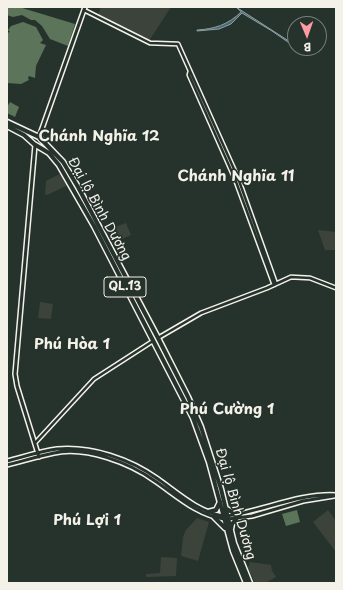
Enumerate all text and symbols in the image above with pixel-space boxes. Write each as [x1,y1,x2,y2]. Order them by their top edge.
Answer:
north arrow [287,16,327,56]
text: B [303,39,311,56]
district label: Chánh Nghĩa 12 [38,128,160,146]
street label: Đại lộ Bình Dương [64,155,134,263]
district label: Chánh Nghĩa 11 [177,168,295,186]
road number: QL.13 [104,277,146,297]
district label: Phú Hòa 1 [34,336,110,354]
district label: Phú Cường 1 [180,401,274,419]
street label: Đại lộ Bình Dương [212,446,258,562]
district label: Phú Lợi 1 [53,512,121,530]

